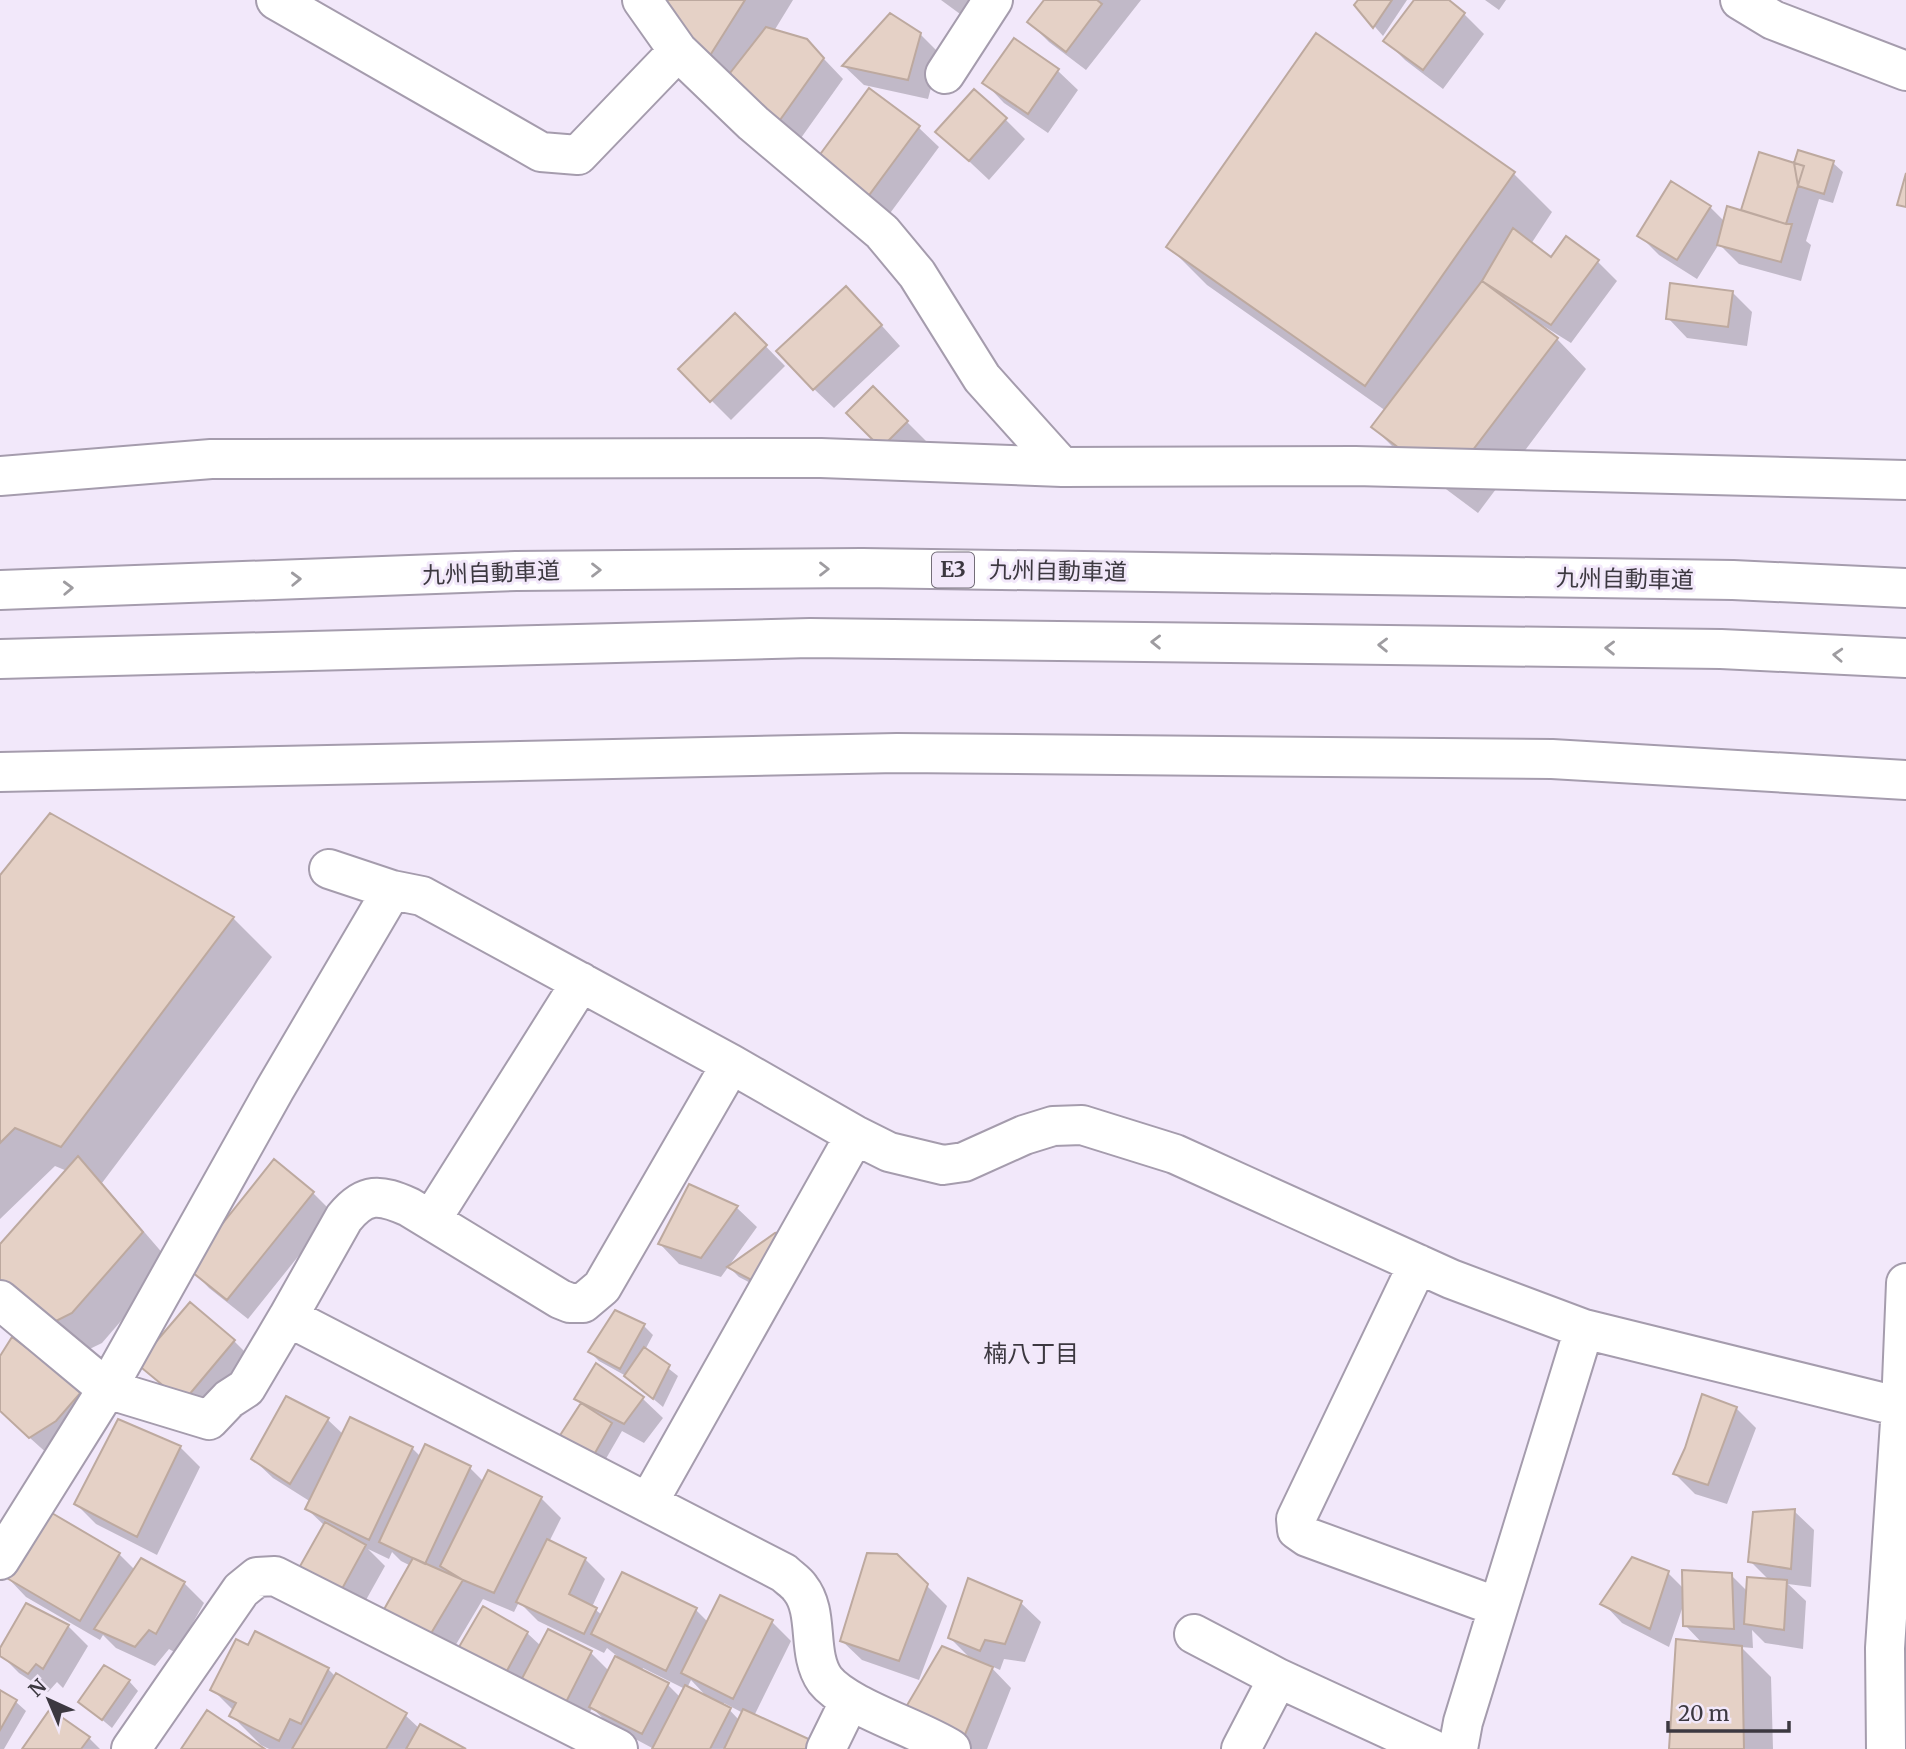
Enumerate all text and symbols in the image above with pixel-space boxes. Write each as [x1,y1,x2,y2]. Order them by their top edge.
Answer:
road number: E3 [932,552,974,588]
street label: 九州自動車道 [989,555,1127,586]
street label: 九州自動車道 [422,556,560,589]
one-way arrow [819,561,830,576]
one-way arrow [592,562,602,578]
street label: 九州自動車道 [1556,563,1694,594]
one-way arrow [290,572,301,587]
one-way arrow [63,580,74,595]
one-way arrow [1150,634,1160,650]
one-way arrow [1377,637,1388,653]
one-way arrow [1605,640,1615,656]
one-way arrow [1832,648,1843,663]
district label: 楠八丁目 [983,1338,1079,1369]
north arrow [14,1665,84,1735]
text: N [23,1674,51,1702]
scale bar [1668,1690,1789,1734]
text: 20 m [1678,1700,1730,1727]

